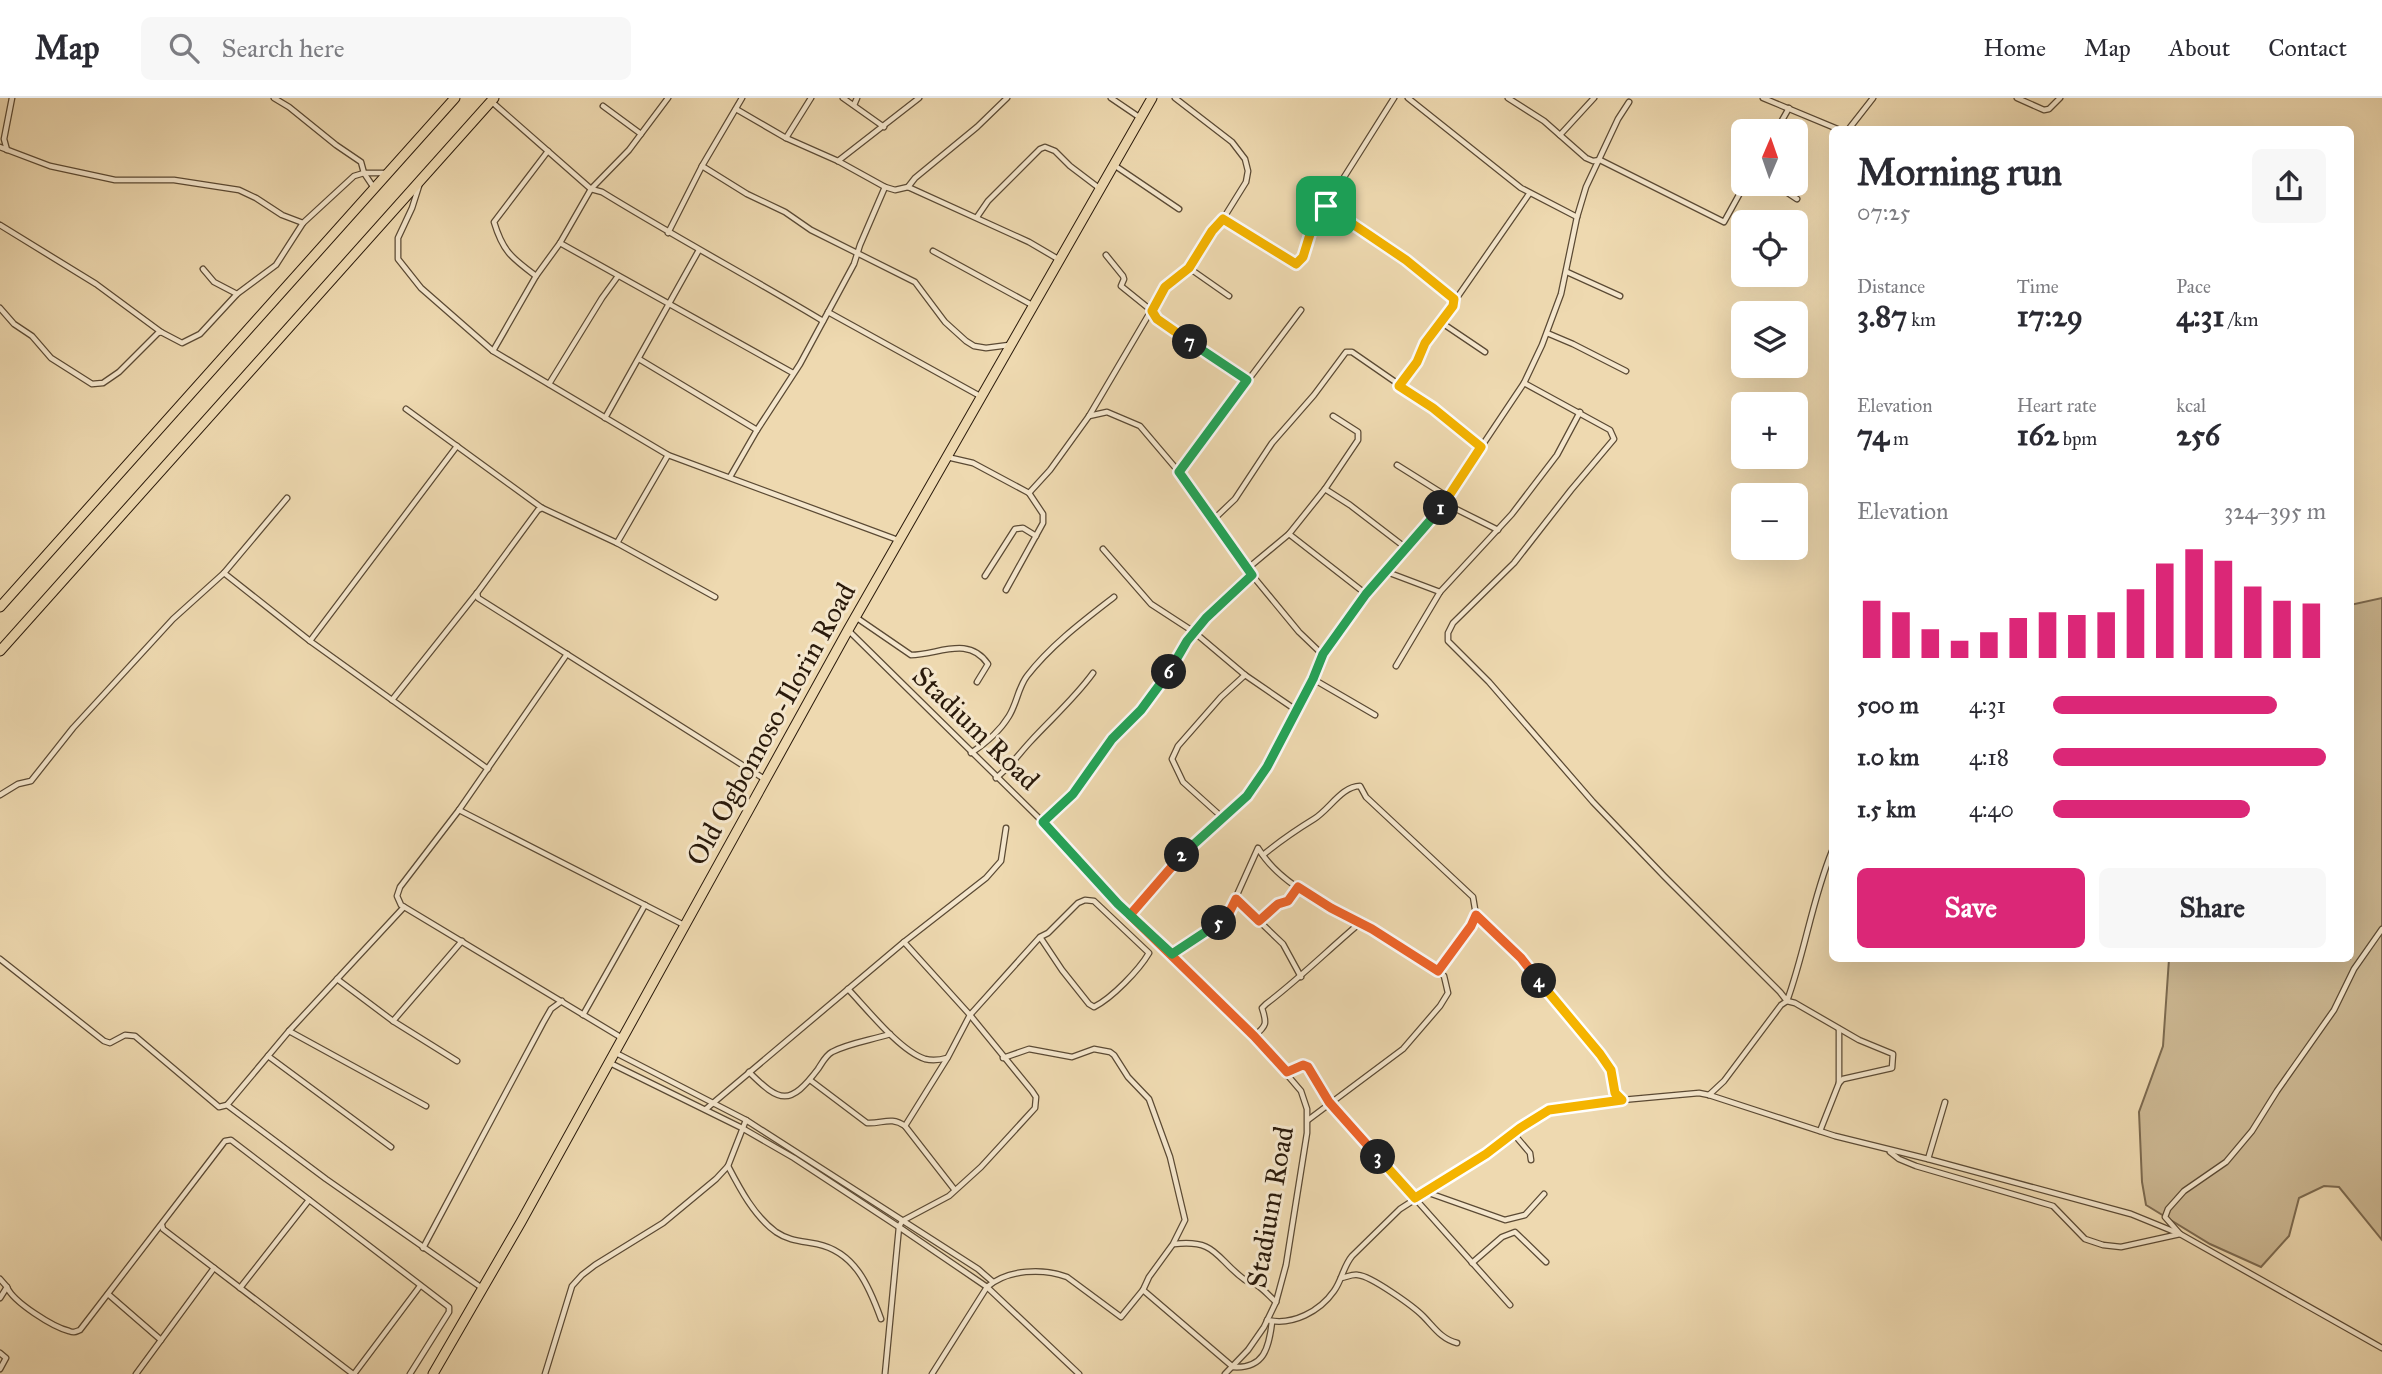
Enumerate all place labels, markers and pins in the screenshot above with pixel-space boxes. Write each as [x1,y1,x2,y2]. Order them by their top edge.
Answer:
pin [1296,176,1356,236]
pin: 7 [1172,324,1208,360]
pin: 1 [1424,490,1458,526]
pin: 6 [1152,654,1186,690]
pin: 2 [1164,838,1200,872]
pin: 5 [1202,906,1236,940]
pin: 4 [1522,964,1556,998]
pin: 3 [1360,1140,1396,1174]

